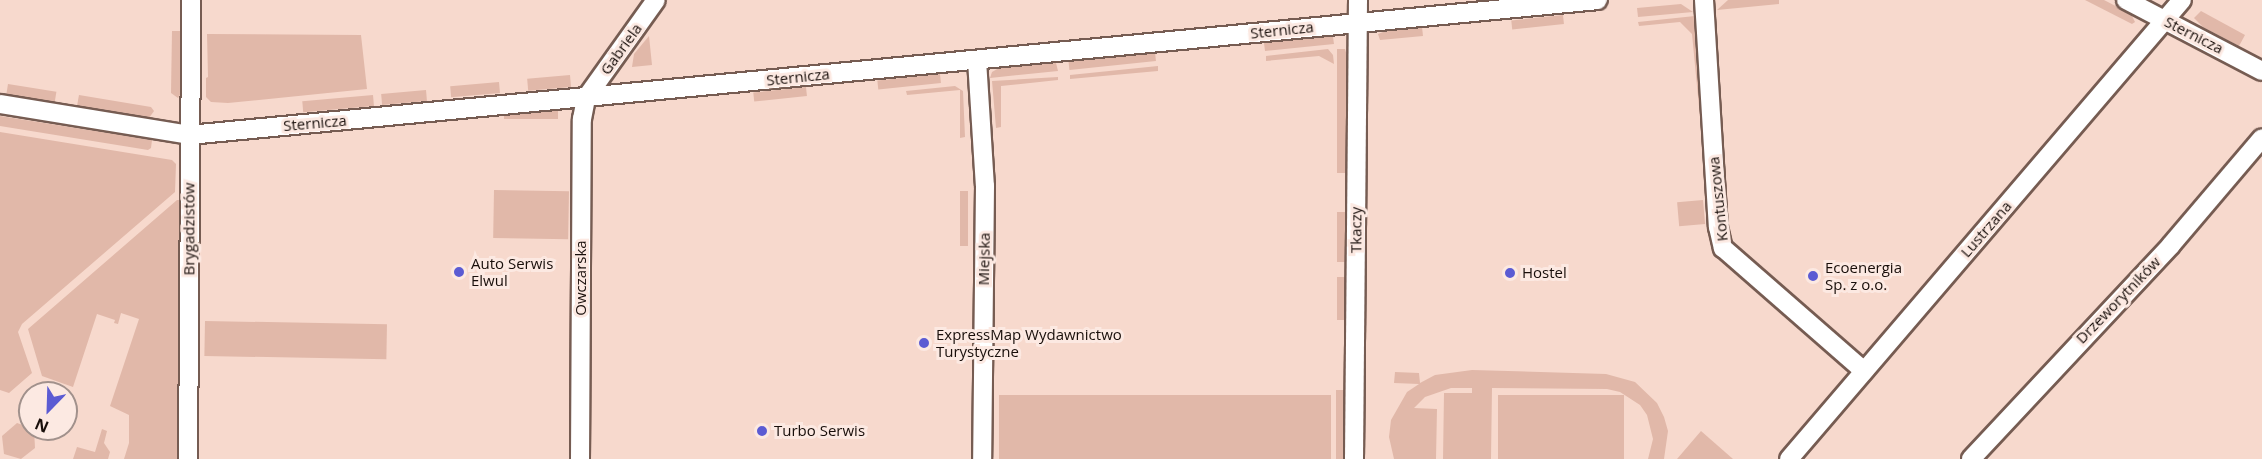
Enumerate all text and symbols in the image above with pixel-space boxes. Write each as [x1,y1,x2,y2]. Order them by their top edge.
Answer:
street label: Sternicza [2162,13,2226,57]
street label: Sternicza [1249,18,1315,42]
street label: Gabriela [596,20,646,78]
street label: Sternicza [765,65,831,89]
street label: Sternicza [283,111,347,135]
street label: Kontuszowa [1705,156,1731,242]
street label: Brygadzistów [180,183,198,275]
street label: Lustrzana [1957,197,2015,261]
street label: Tkaczy [1347,207,1365,253]
street label: Miejska [975,232,993,286]
street label: Owczarska [572,240,590,316]
street label: Drzeworytników [2072,253,2164,347]
place label: Auto Serwis Elwul [471,254,553,289]
place label: Ecoenergia Sp. z o.o. [1825,258,1902,293]
place label: Hostel [1522,264,1567,282]
marker: Auto Serwis Elwul [452,265,466,279]
marker: Hostel [1503,266,1517,280]
marker: Ecoenergia Sp. z o.o. [1806,269,1820,283]
place label: ExpressMap Wydawnictwo Turystyczne [936,325,1122,360]
marker: ExpressMap Wydawnictwo Turystyczne [917,336,931,350]
north arrow [18,381,78,441]
text: N [31,413,52,438]
place label: Turbo Serwis [774,422,865,440]
marker: Turbo Serwis [755,424,769,438]

